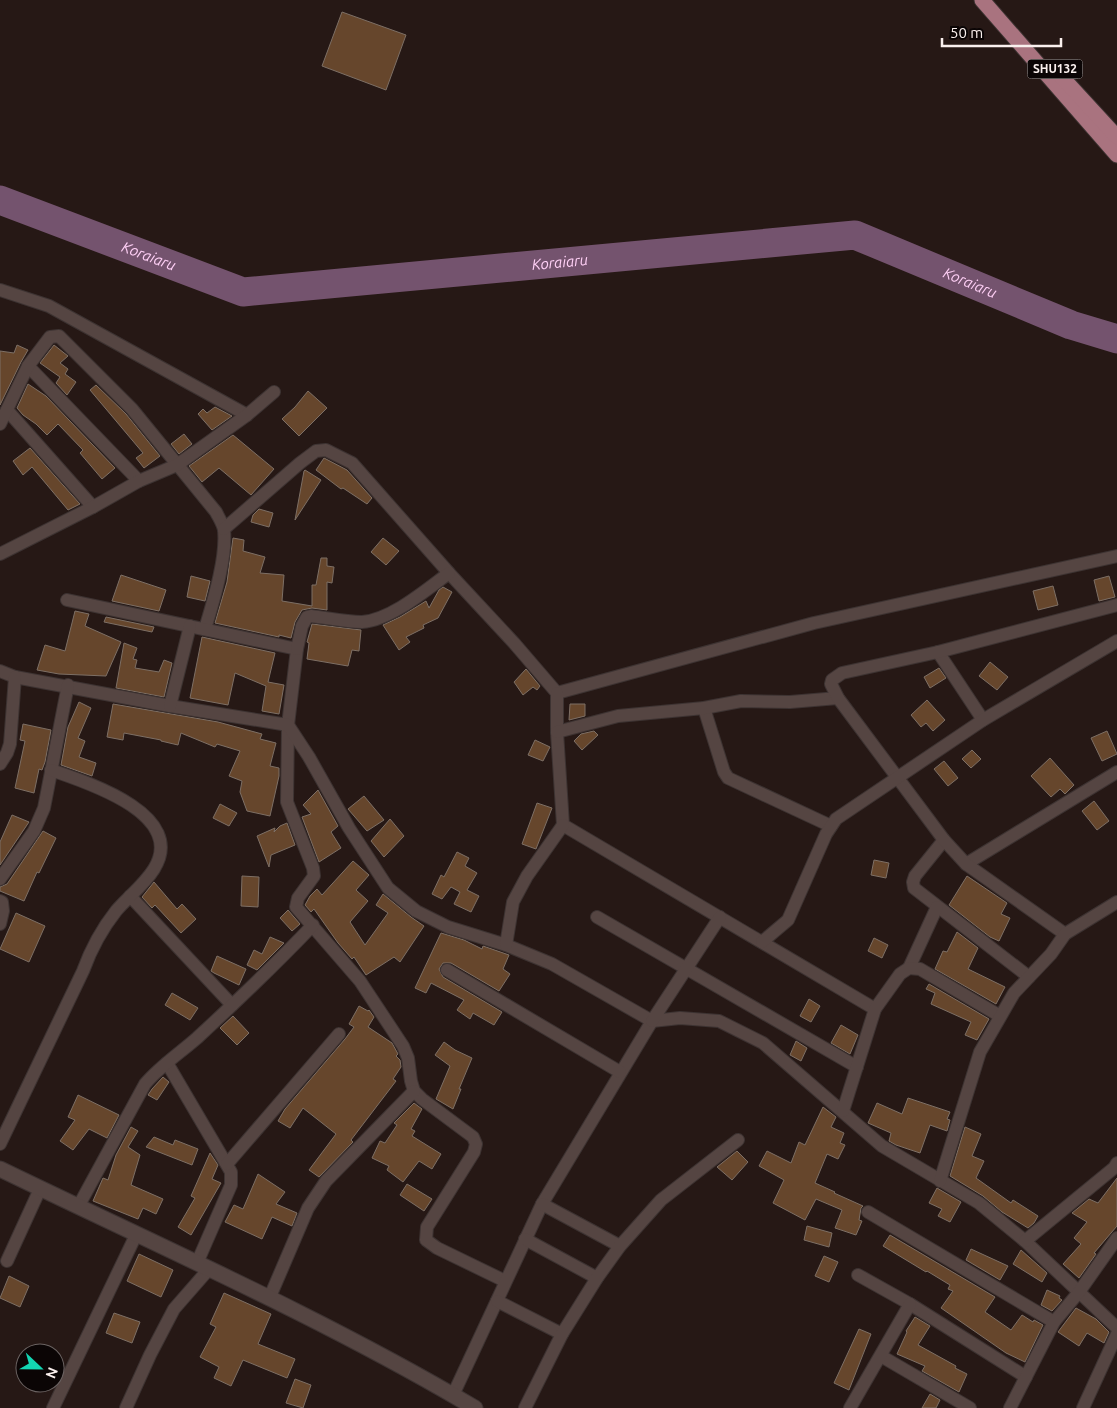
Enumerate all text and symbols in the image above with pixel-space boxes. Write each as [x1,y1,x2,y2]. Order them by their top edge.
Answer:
scale bar [942,15,1061,47]
text: 50 m [950,24,983,41]
road number: SHU132 [1028,60,1082,78]
water label: Koraiaru [120,238,178,274]
water label: Koraiaru [531,251,589,273]
water label: Koraiaru [941,264,999,301]
north arrow [15,1343,65,1393]
text: N [43,1365,61,1381]

